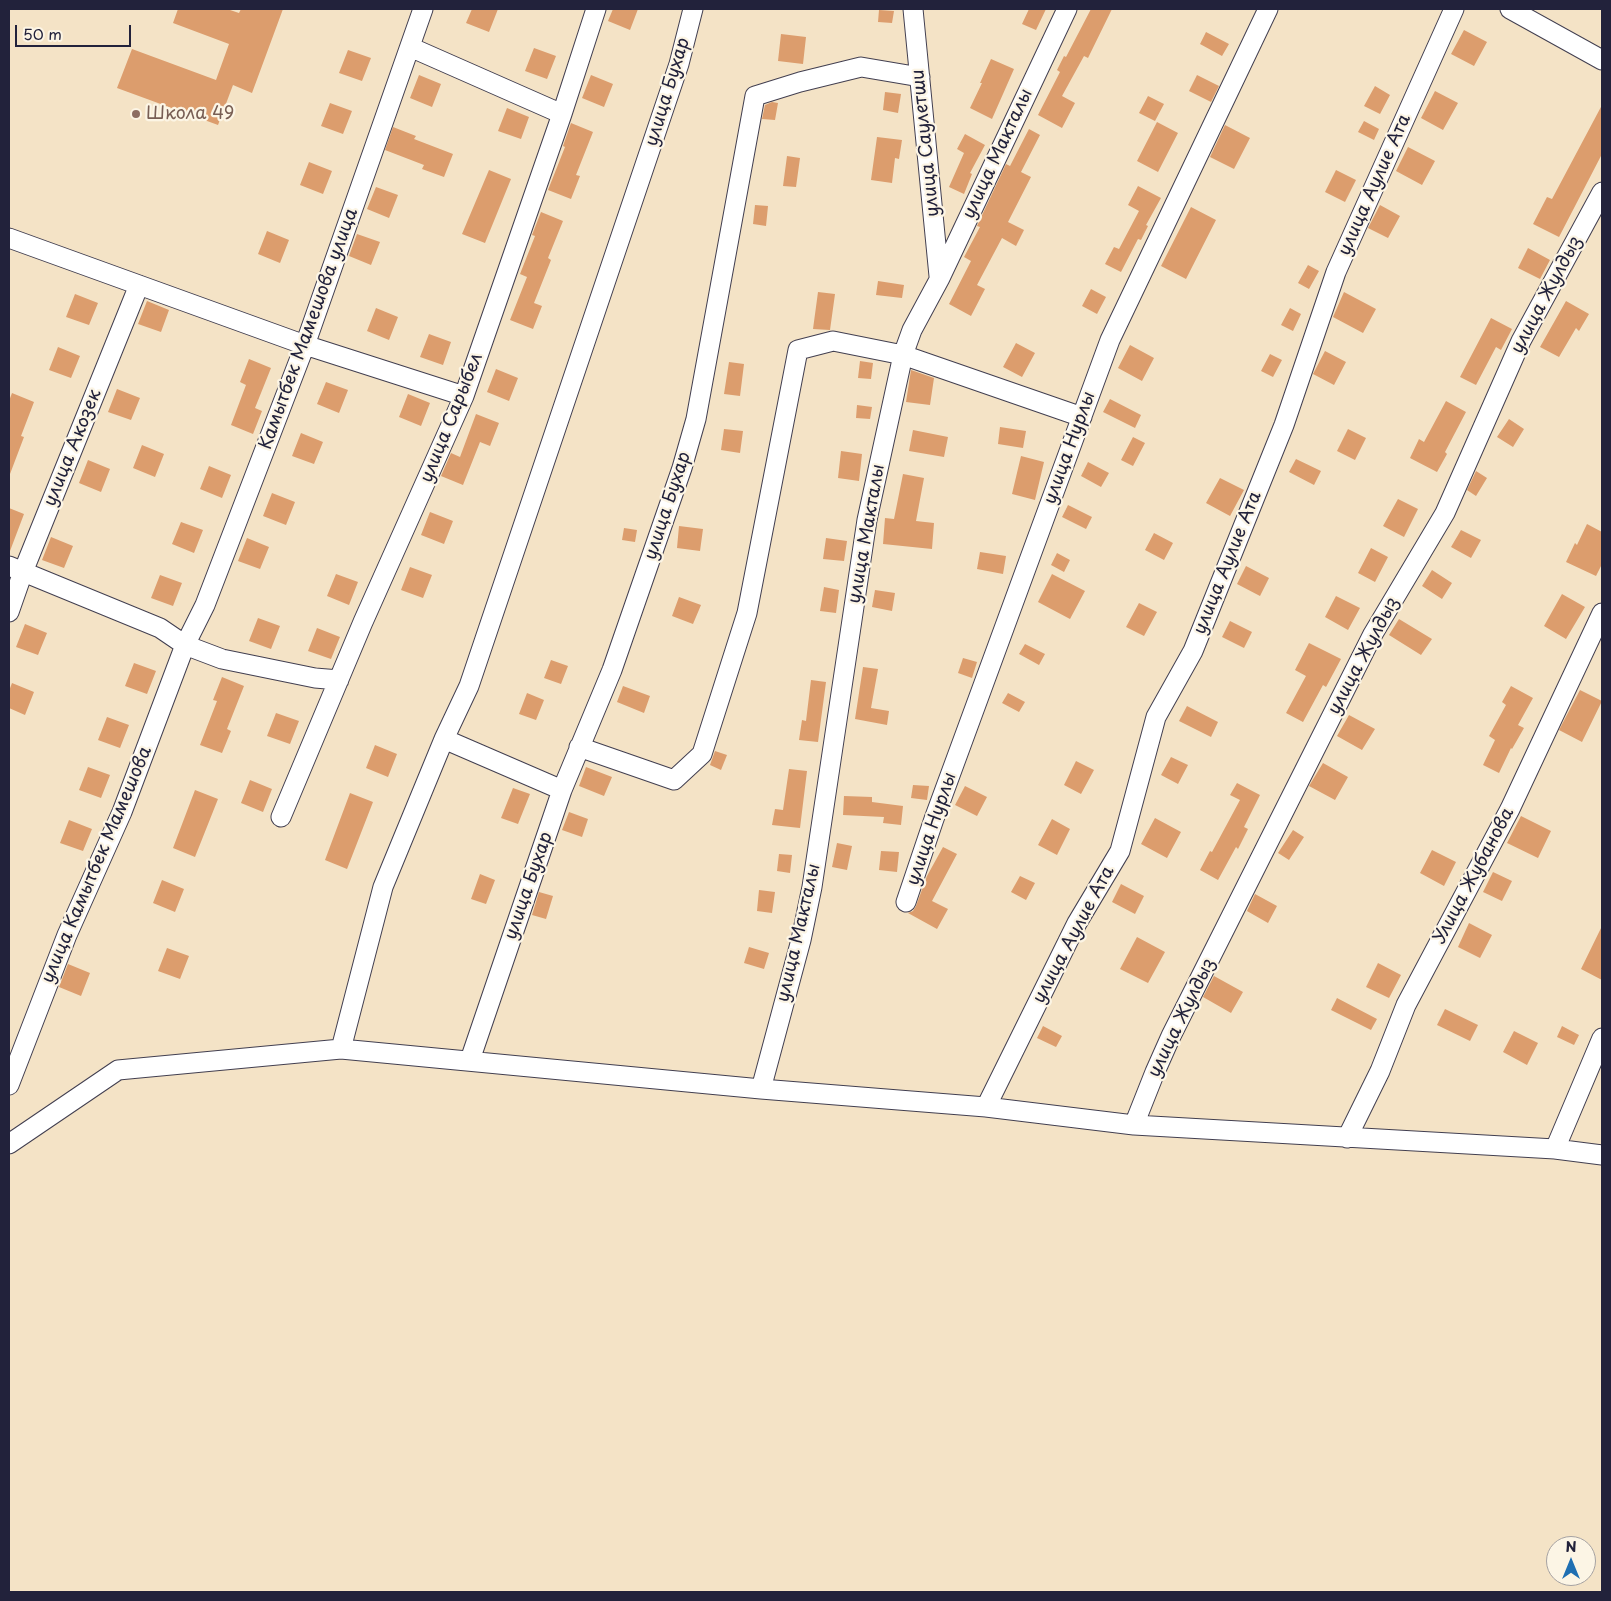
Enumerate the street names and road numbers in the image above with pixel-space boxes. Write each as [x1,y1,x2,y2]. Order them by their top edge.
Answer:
street label: улица Бухар [641,35,695,149]
street label: улица Саулетши [907,68,945,218]
street label: улица Макталы [958,85,1038,223]
street label: улица Аулие Ата [1334,111,1416,259]
street label: Камытбек Мамешова улица [255,205,363,453]
street label: улица Жулдыз [1507,233,1587,357]
street label: улица Сарыбел [416,350,488,486]
street label: улица Акозек [40,386,106,510]
street label: улица Нурлы [1040,389,1100,507]
street label: улица Бухар [640,449,696,563]
street label: улица Макталы [844,463,890,605]
street label: улица Аулие Ата [1189,488,1267,638]
street label: улица Жулдыз [1324,594,1404,718]
street label: улица Камытбек Мамешова [37,743,157,987]
street label: улица Нурлы [903,770,961,888]
street label: Улица Жубанова [1429,804,1519,948]
street label: улица Бухар [500,829,558,943]
street label: улица Макталы [773,862,825,1004]
street label: улица Аулие Ата [1029,863,1119,1007]
street label: улица Жулдыз [1144,955,1220,1081]

